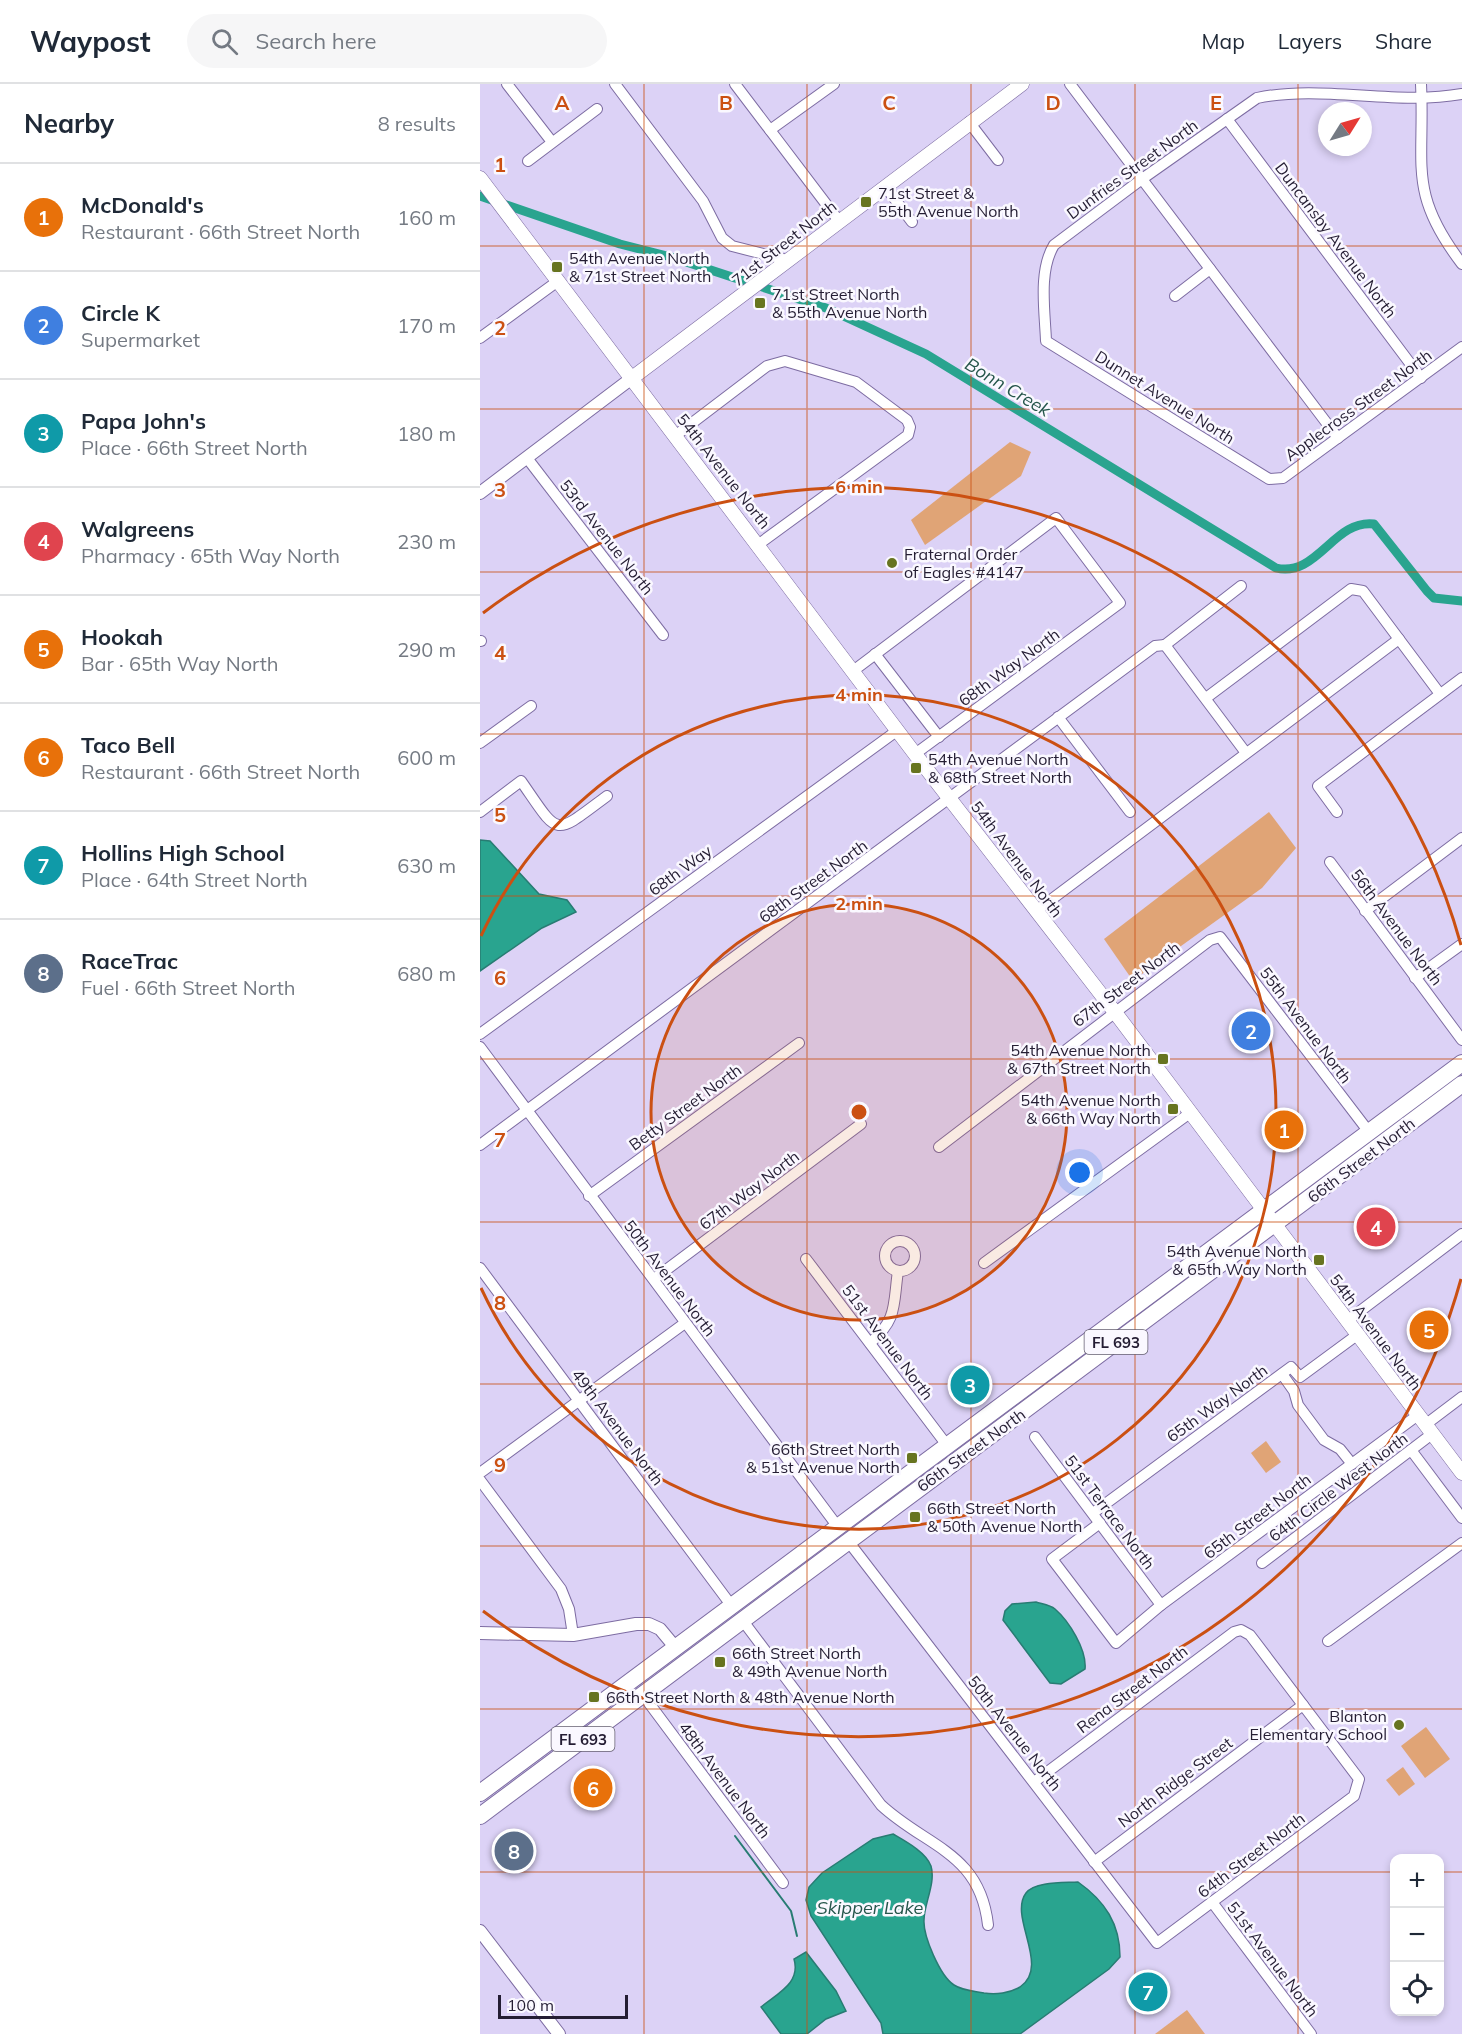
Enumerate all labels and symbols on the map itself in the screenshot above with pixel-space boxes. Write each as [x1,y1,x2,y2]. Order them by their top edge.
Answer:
text: A [555,90,570,115]
text: B [719,90,733,115]
text: C [882,90,896,115]
text: D [1045,90,1061,115]
text: E [1210,90,1222,115]
north arrow [1318,102,1372,156]
street label: Dunfries Street North [1063,115,1201,223]
text: 1 [494,152,506,177]
street label: Duncansby Avenue North [1271,158,1401,322]
place label: 71st Street & 55th Avenue North [878,183,1019,221]
marker: 71st Street & 55th Avenue North [859,195,873,209]
street label: 71st Street North [728,196,840,290]
place label: 54th Avenue North & 71st Street North [569,248,711,286]
marker: 54th Avenue North & 71st Street North [550,260,564,274]
place label: 71st Street North & 55th Avenue North [772,284,927,322]
marker: 71st Street North & 55th Avenue North [753,296,767,310]
text: 2 [494,315,506,340]
street label: Applecross Street North [1281,345,1435,465]
street label: Dunnet Avenue North [1092,346,1238,448]
water label: Bonn Creek [961,352,1056,422]
street label: 54th Avenue North [673,409,775,533]
street label: 53rd Avenue North [556,475,658,599]
text: 6 min [835,475,883,498]
text: 3 [494,477,506,502]
place label: Fraternal Order of Eagles #4147 [904,544,1024,582]
marker: Fraternal Order of Eagles #4147 [885,556,899,570]
street label: 68th Way North [955,624,1063,710]
text: 4 [494,640,506,665]
text: 4 min [835,683,883,706]
place label: 54th Avenue North & 68th Street North [928,749,1072,787]
marker: 54th Avenue North & 68th Street North [909,761,923,775]
street label: 54th Avenue North [967,797,1067,921]
text: 5 [494,802,506,827]
street label: 68th Street North [755,835,871,927]
street label: 68th Way [644,840,716,900]
street label: 56th Avenue North [1347,865,1447,989]
text: 2 min [835,892,883,915]
street label: 67th Street North [1068,937,1184,1031]
street label: 55th Avenue North [1256,963,1356,1087]
text: 6 [494,965,506,990]
pin: 2 [1232,1008,1270,1054]
place label: 54th Avenue North & 67th Street North [1007,1040,1151,1078]
marker: 54th Avenue North & 67th Street North [1156,1052,1170,1066]
street label: Betty Street North [625,1060,745,1154]
place label: 54th Avenue North & 66th Way North [1020,1090,1161,1128]
centre of rings [849,1102,869,1122]
marker: 54th Avenue North & 66th Way North [1166,1102,1180,1116]
pin: 1 [1264,1108,1304,1152]
street label: 66th Street North [1303,1113,1419,1207]
text: 7 [494,1127,506,1152]
street label: 67th Way North [695,1146,803,1234]
your location [1065,1158,1094,1187]
pin: 4 [1356,1204,1396,1250]
street label: 50th Avenue North [620,1216,720,1340]
place label: 54th Avenue North & 65th Way North [1166,1241,1307,1279]
marker: 54th Avenue North & 65th Way North [1312,1253,1326,1267]
street label: 54th Avenue North [1326,1270,1426,1394]
street label: 51st Avenue North [838,1280,938,1404]
text: 8 [494,1290,506,1315]
pin: 5 [1410,1308,1448,1352]
road number: FL 693 [1084,1330,1148,1354]
street label: 65th Way North [1163,1360,1271,1446]
pin: 3 [950,1362,990,1408]
street label: 49th Avenue North [568,1365,668,1489]
street label: 66th Street North [913,1404,1029,1496]
street label: 64th Circle West North [1265,1428,1411,1546]
place label: 66th Street North & 51st Avenue North [746,1439,900,1477]
marker: 66th Street North & 51st Avenue North [905,1451,919,1465]
street label: 51st Terrace North [1060,1451,1160,1573]
text: 9 [494,1452,506,1477]
street label: 65th Street North [1199,1469,1315,1563]
place label: 66th Street North & 50th Avenue North [927,1498,1082,1536]
marker: 66th Street North & 50th Avenue North [908,1510,922,1524]
street label: Rena Street North [1073,1641,1191,1737]
place label: 66th Street North & 49th Avenue North [732,1643,887,1681]
marker: 66th Street North & 49th Avenue North [713,1655,727,1669]
street label: 50th Avenue North [964,1671,1066,1795]
place label: 66th Street North & 48th Avenue North [606,1687,895,1707]
marker: 66th Street North & 48th Avenue North [587,1690,601,1704]
place label: Blanton Elementary School [1249,1706,1387,1744]
street label: 48th Avenue North [675,1718,775,1842]
marker: Blanton Elementary School [1392,1718,1406,1732]
road number: FL 693 [552,1727,614,1751]
street label: North Ridge Street [1114,1732,1236,1831]
pin: 6 [574,1766,612,1810]
street label: 64th Street North [1193,1808,1309,1902]
pin: 8 [495,1828,534,1874]
water label: Skipper Lake [817,1896,924,1919]
street label: 51st Avenue North [1223,1897,1323,2021]
pin: 7 [1128,1970,1168,2014]
scale bar [498,1992,628,2020]

